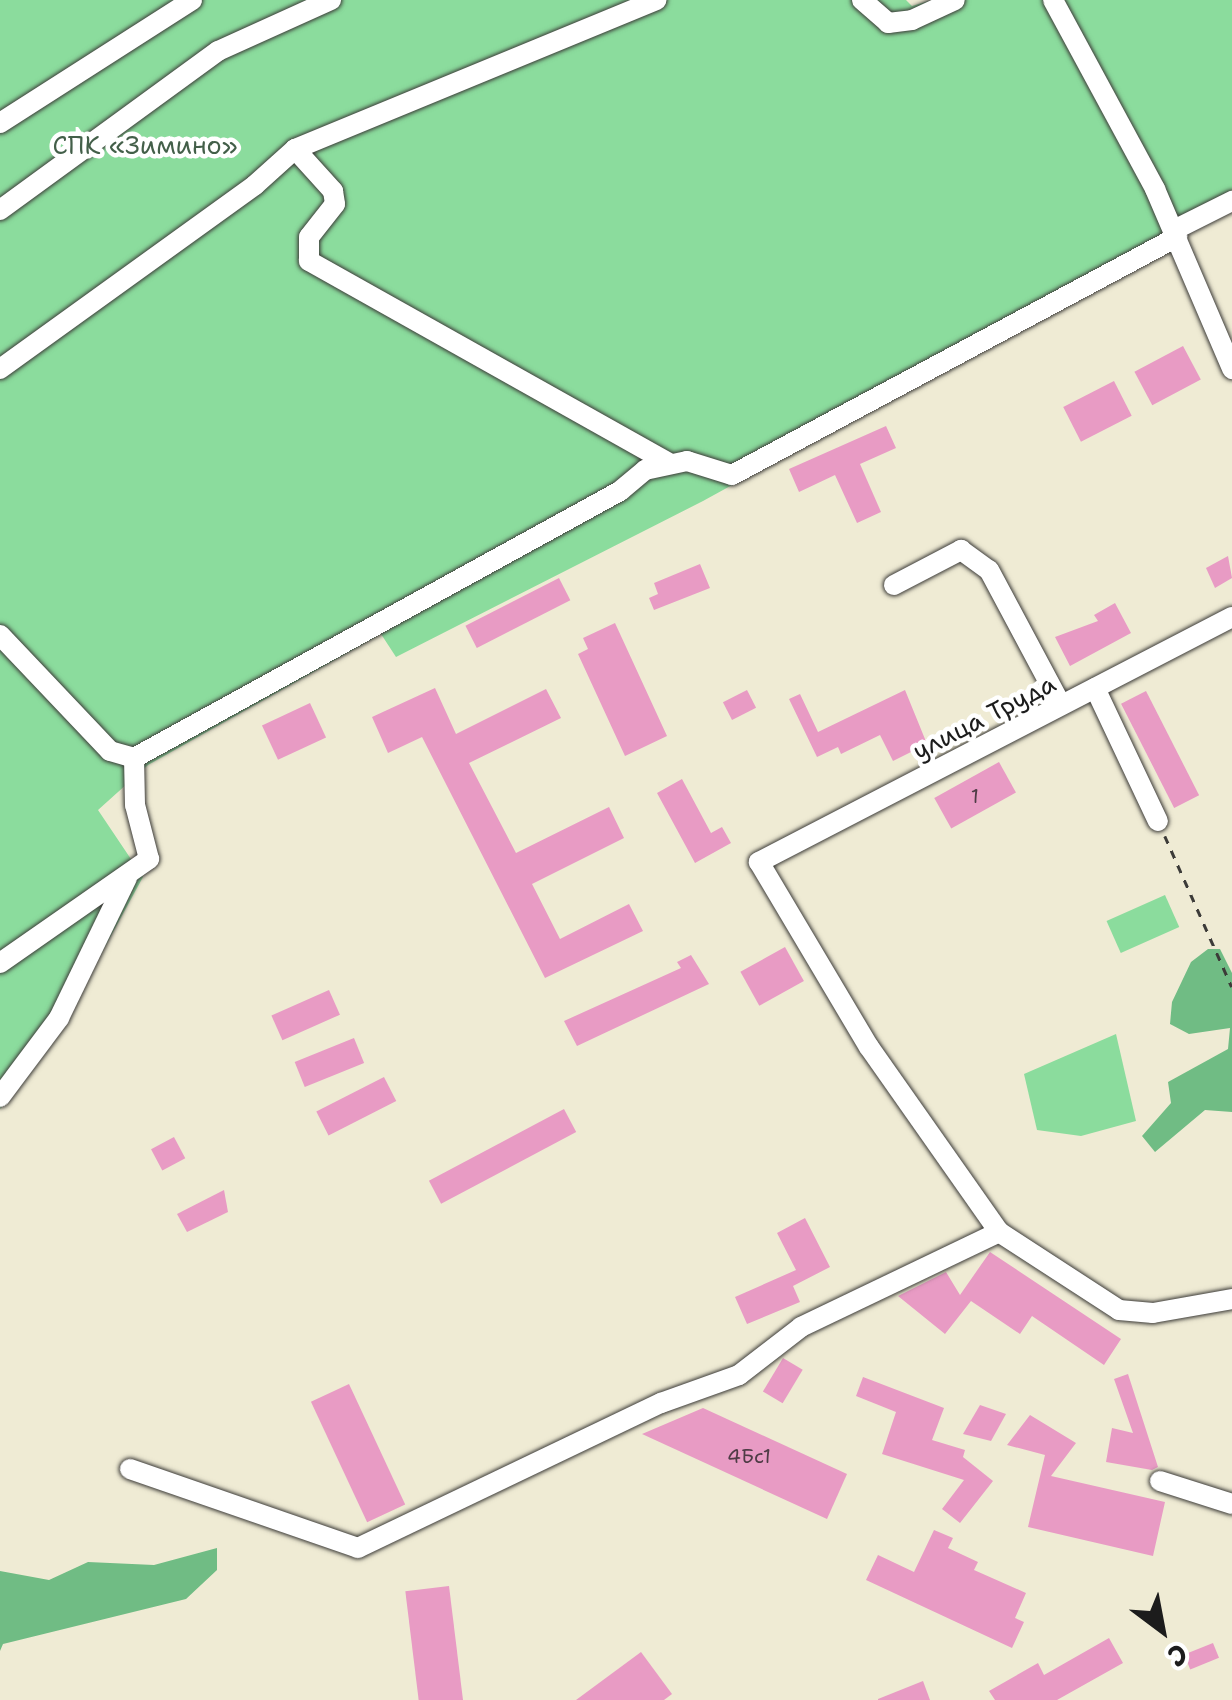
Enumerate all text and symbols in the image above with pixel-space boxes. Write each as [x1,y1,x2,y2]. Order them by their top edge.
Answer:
park label: СПК «Зимино» [53,130,237,160]
street label: улица Труда [907,668,1061,766]
house number: 1 [971,784,979,808]
house number: 4Бс1 [727,1444,771,1468]
north arrow [1112,1580,1212,1680]
text: С [1161,1635,1195,1676]

